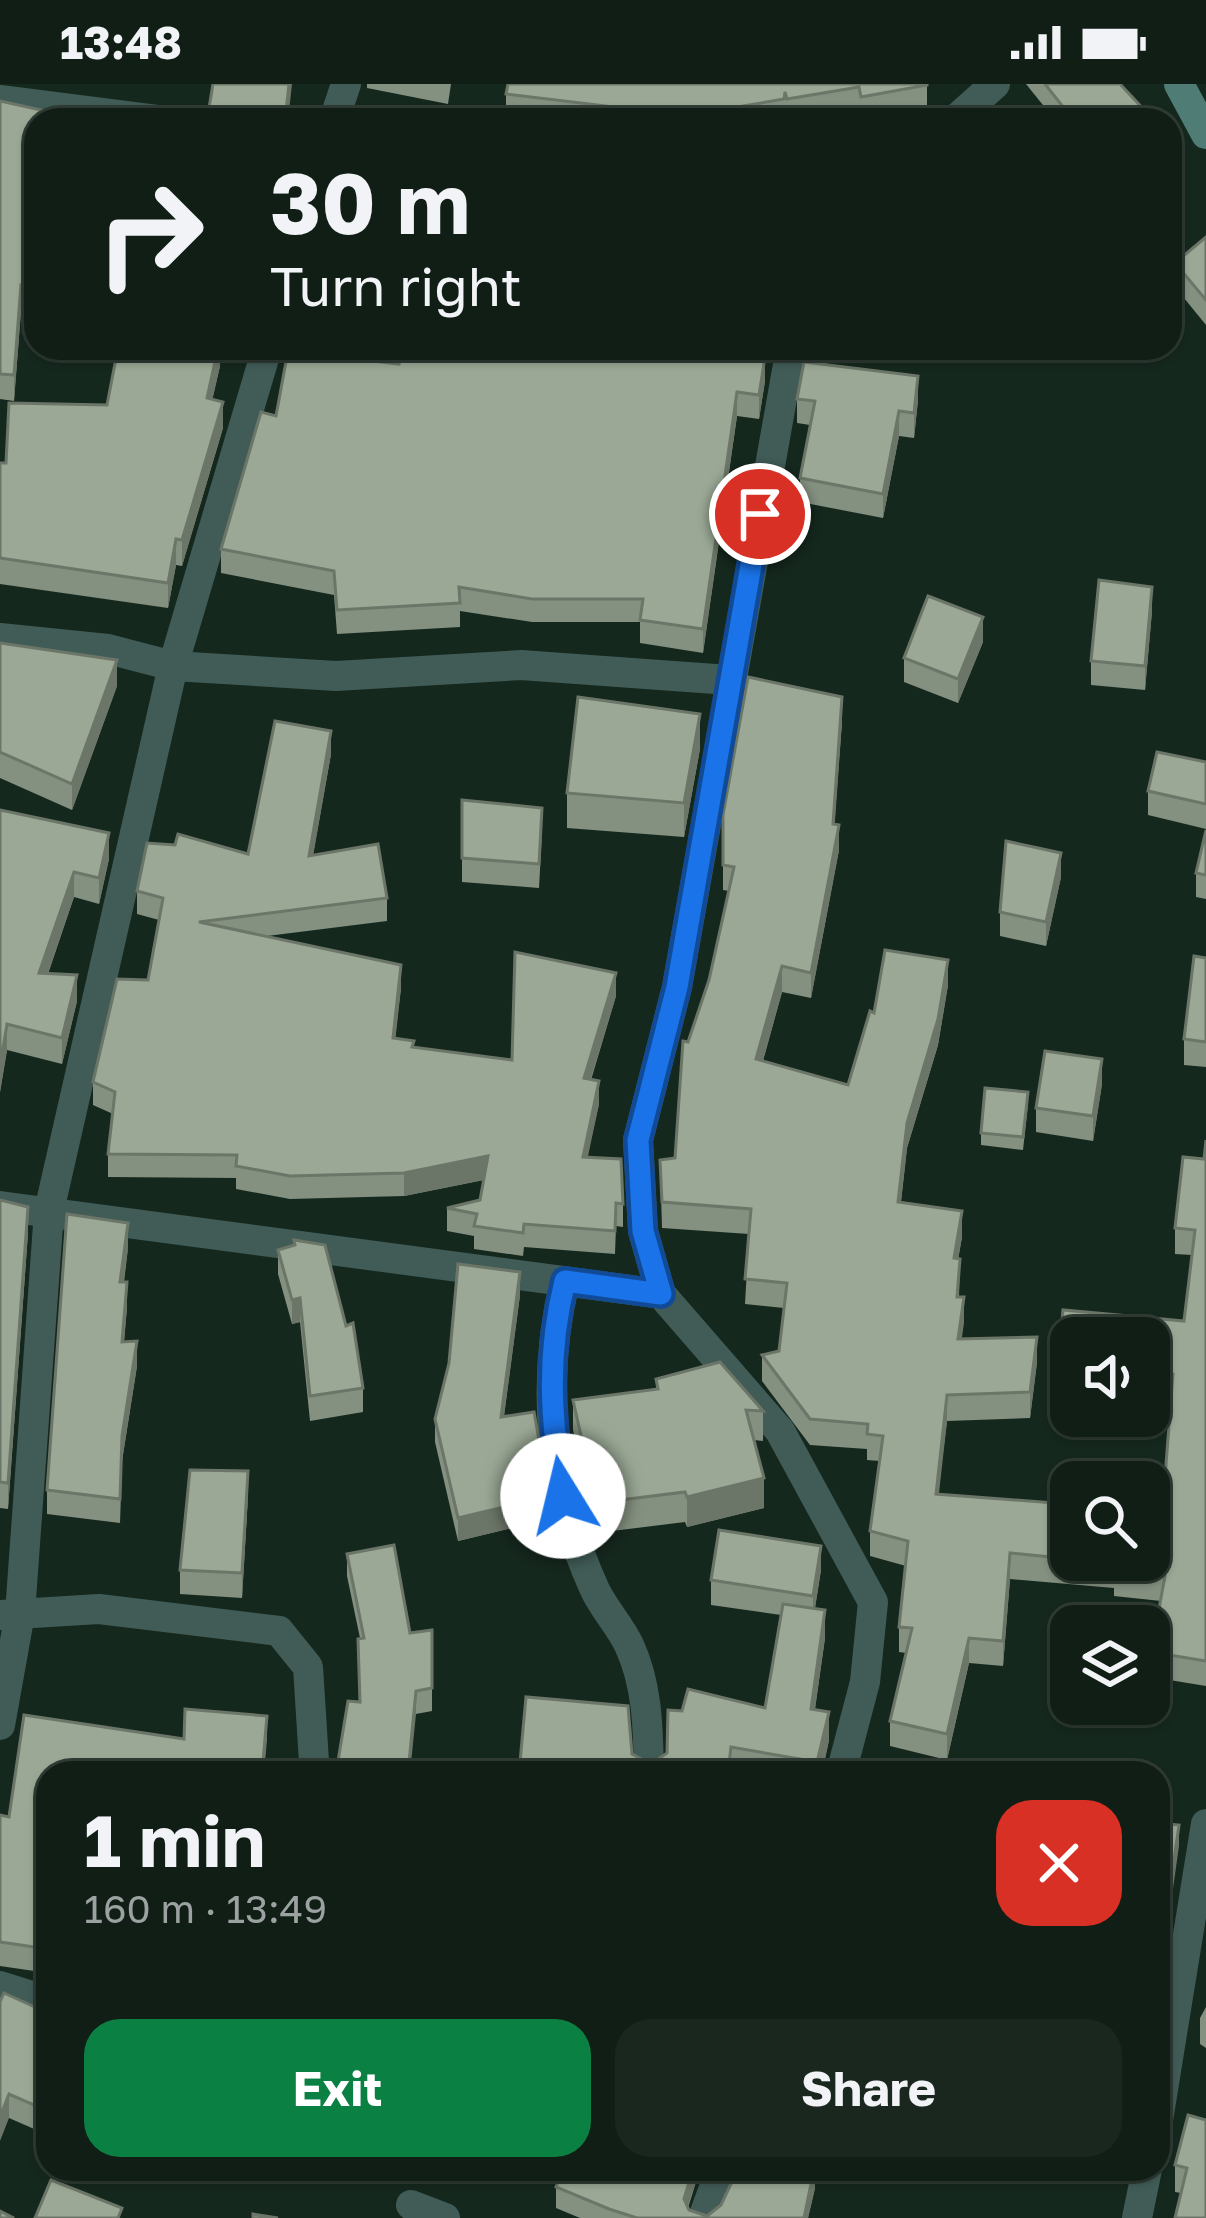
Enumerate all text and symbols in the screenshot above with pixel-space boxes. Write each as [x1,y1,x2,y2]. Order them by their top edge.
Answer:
text: 13:48 [60,15,182,69]
text: 30 m [270,152,470,252]
icon: right [72,156,228,312]
text: Turn right [270,253,522,318]
pin [709,463,811,565]
icon: arrive [727,481,793,547]
map controls [1050,1317,1170,1725]
button: sound [1050,1317,1170,1437]
position arrow [500,1433,626,1559]
button: search [1050,1461,1170,1581]
button: layers [1050,1605,1170,1725]
text: 1 min [84,1796,265,1883]
button: close [996,1800,1122,1926]
text: 160 m · 13:49 [84,1885,327,1932]
button: Exit [84,2019,591,2157]
button: Share [615,2019,1122,2157]

